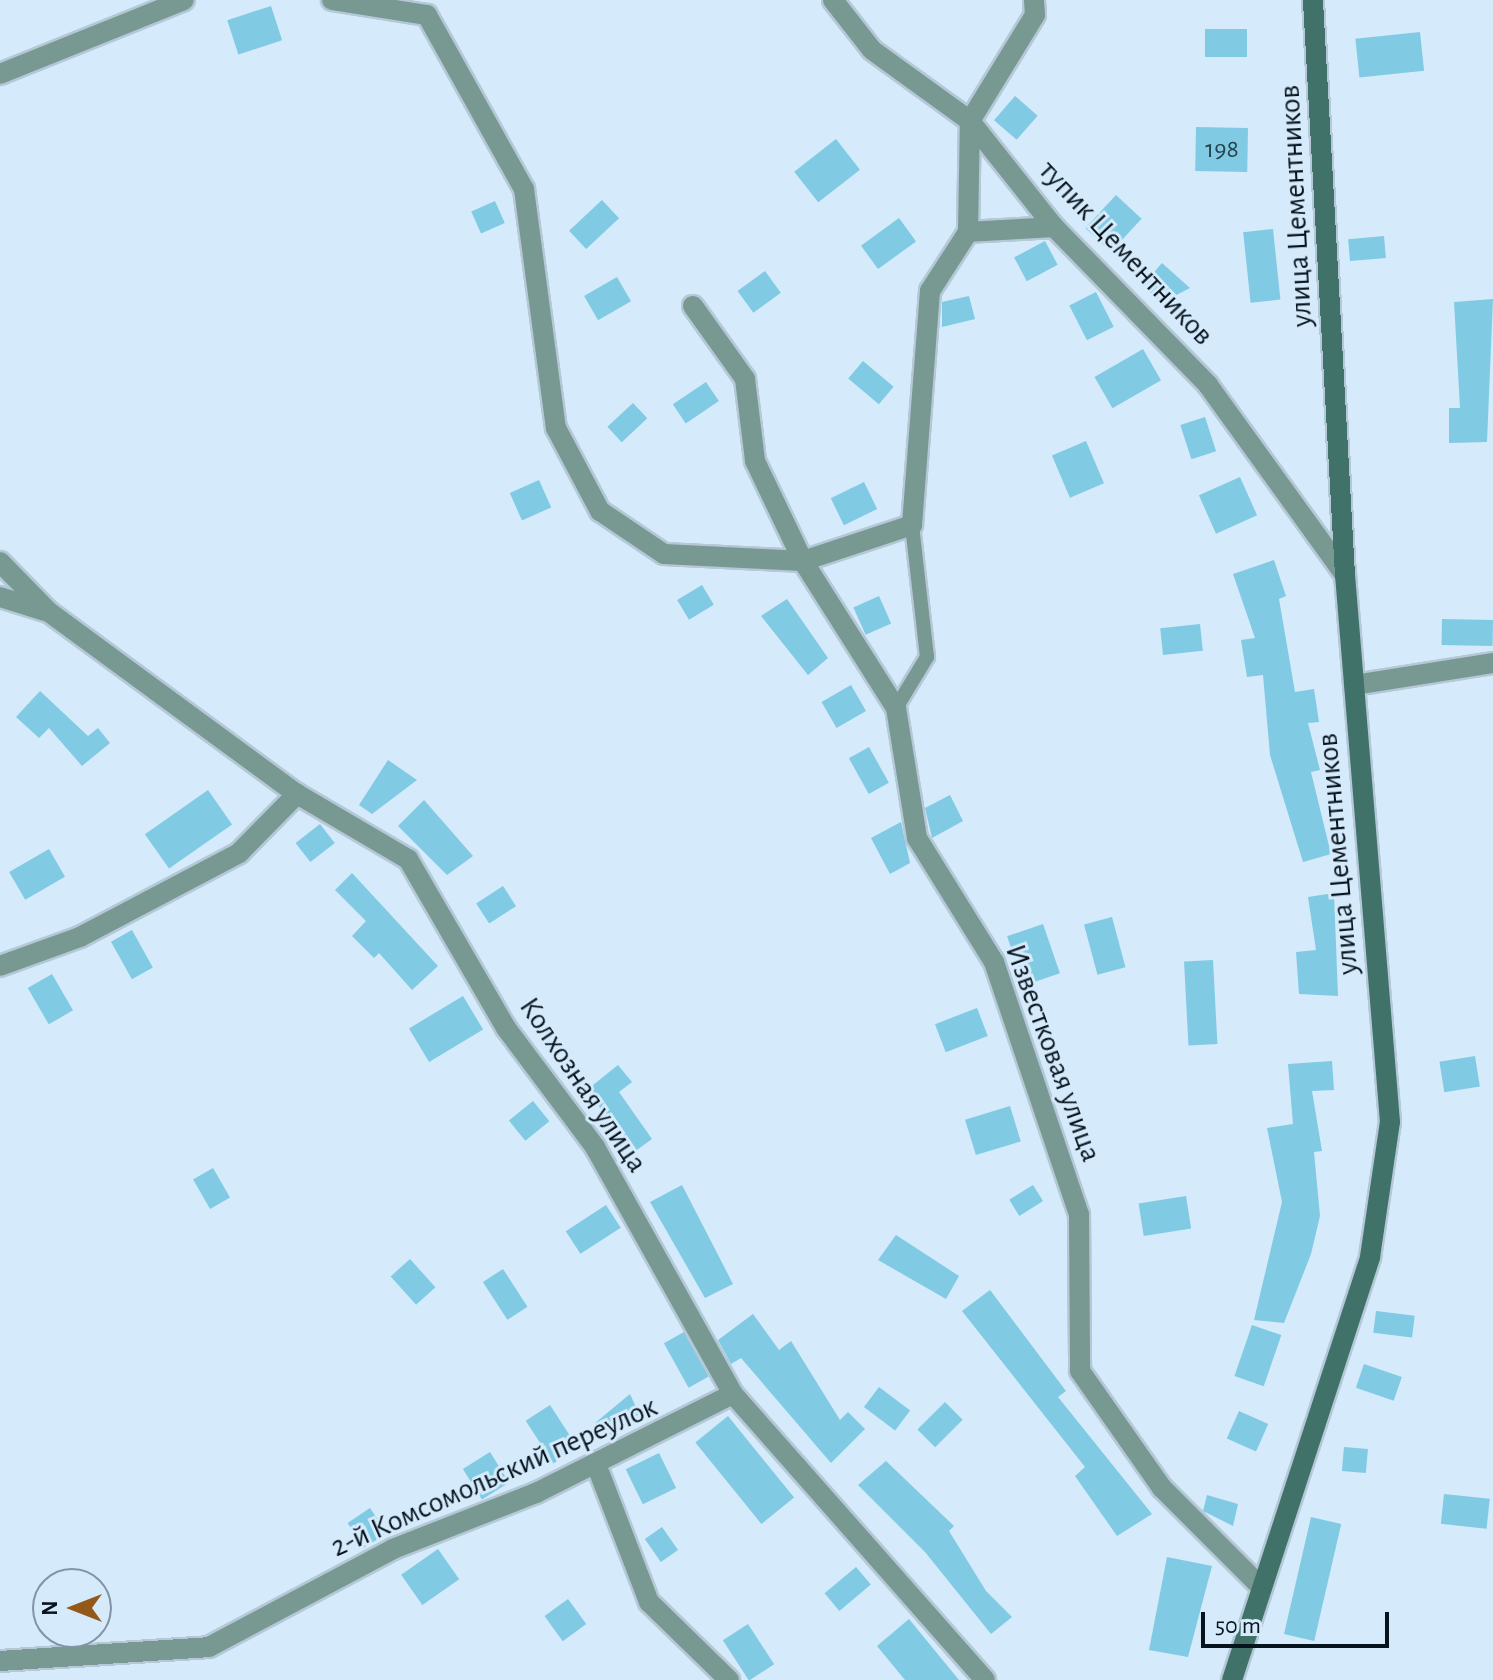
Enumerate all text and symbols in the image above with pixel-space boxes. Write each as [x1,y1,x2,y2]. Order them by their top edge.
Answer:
street label: улица Цементников [1272,84,1320,328]
house number: 198 [1205,134,1239,166]
street label: тупик Цементников [1031,153,1221,353]
street label: улица Цементников [1310,732,1366,976]
street label: Известковая улица [997,939,1109,1167]
street label: Колхозная улица [511,990,655,1180]
street label: 2-й Комсомольский переулок [325,1389,663,1565]
north arrow [32,1568,112,1648]
scale bar [1205,1596,1393,1646]
text: N [39,1600,61,1616]
text: 50 m [1215,1614,1261,1638]

